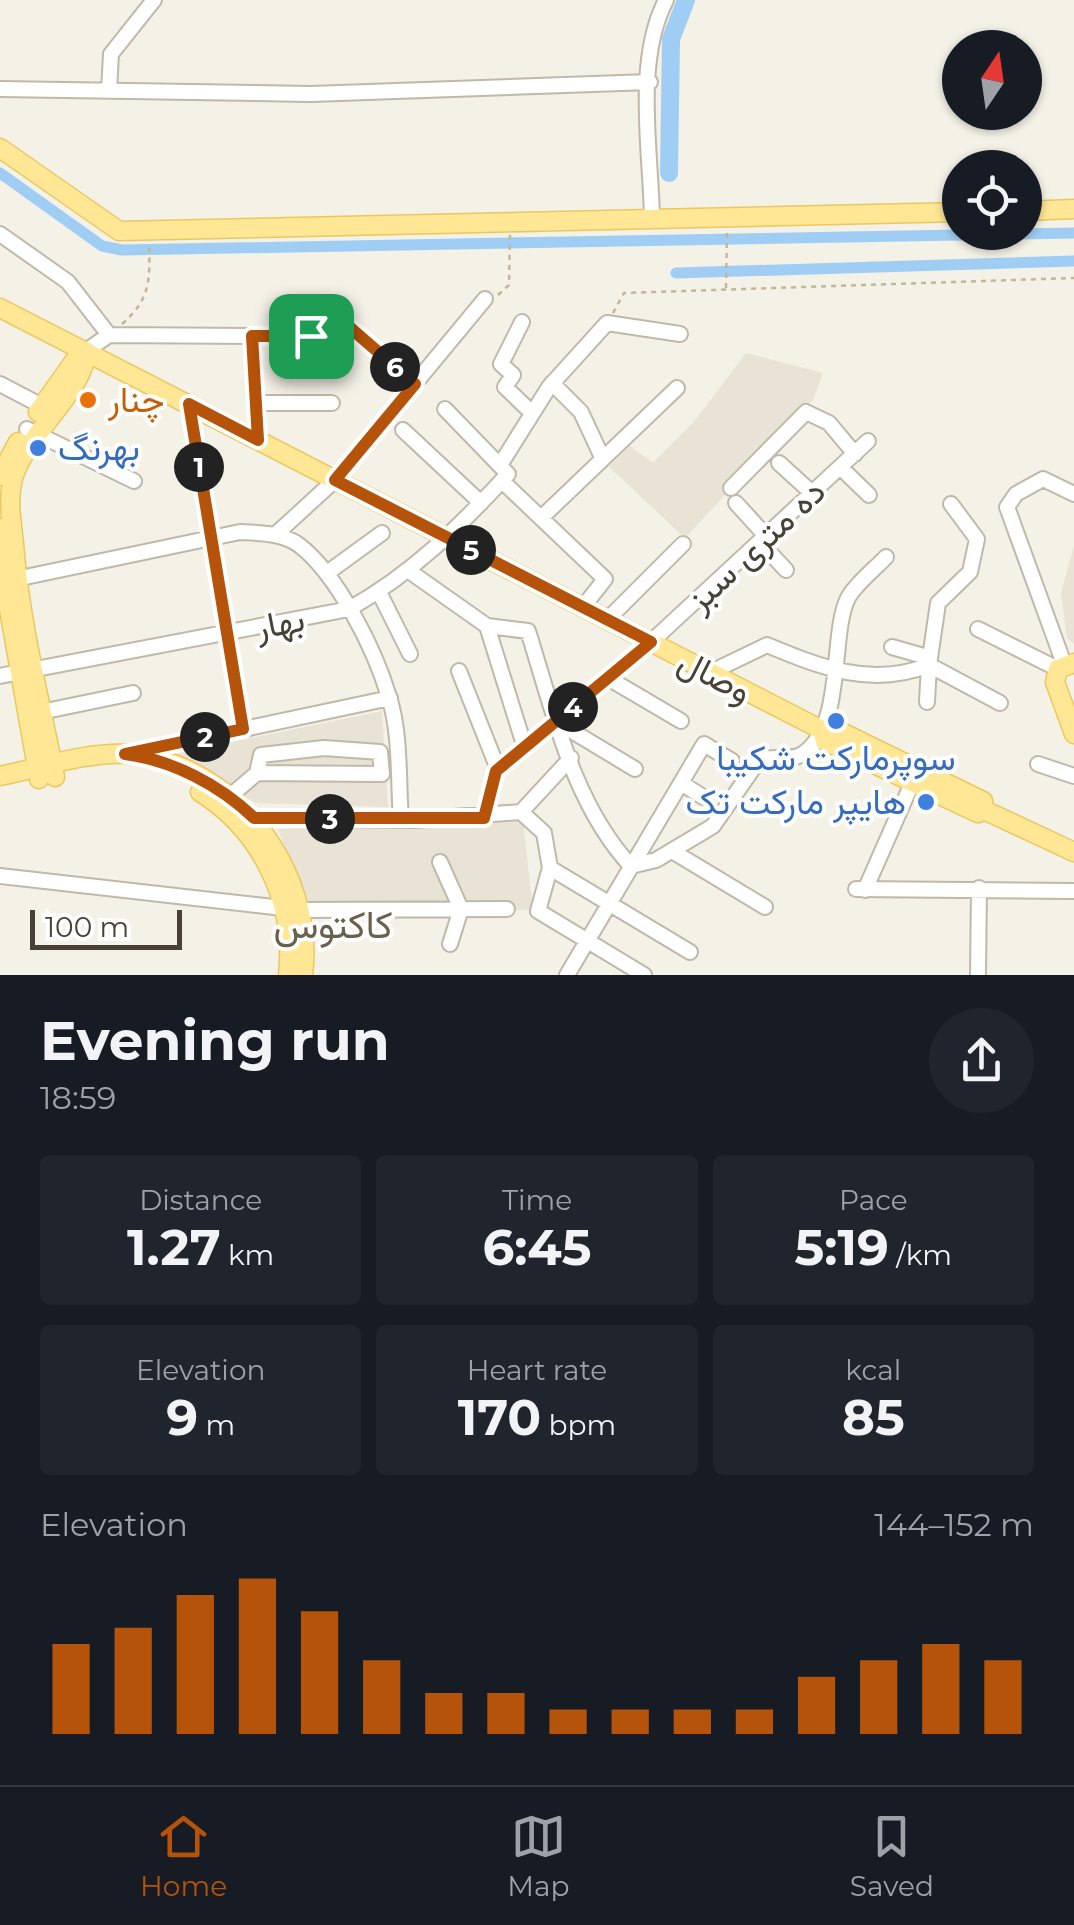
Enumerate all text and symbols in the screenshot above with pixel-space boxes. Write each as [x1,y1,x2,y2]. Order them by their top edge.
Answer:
north arrow [942,30,1042,130]
map controls [942,30,1042,250]
button: locate [942,150,1042,250]
pin [269,294,354,379]
icon: arrive [284,309,339,364]
pin: 6 [370,342,420,392]
text: 6 [386,350,404,384]
place label: چنار [107,378,164,424]
marker: چنار [77,389,99,411]
place label: بهرنگ [58,426,140,470]
marker: بهرنگ [27,437,49,459]
pin: 1 [174,442,224,492]
text: 1 [194,450,204,484]
street label: ده متری سبز [677,470,835,621]
pin: 5 [446,525,496,575]
text: 5 [463,533,479,567]
street label: بهار [251,597,308,649]
street label: وصال [671,639,759,713]
pin: 4 [548,682,598,732]
text: 4 [563,690,583,724]
marker: سوپرمارکت شکیبا [825,710,847,732]
pin: 2 [180,712,230,762]
text: 2 [197,720,213,754]
place label: سوپرمارکت شکیبا [716,736,956,782]
place label: هایپر مارکت تک [686,780,906,826]
marker: هایپر مارکت تک [915,791,937,813]
pin: 3 [305,794,355,844]
text: 3 [322,802,338,836]
district label: کاکتوس [273,901,393,948]
scale bar [30,905,182,950]
text: 100 m [45,910,129,944]
text: Evening run [40,1007,390,1074]
button: share [929,1008,1034,1113]
text: 18:59 [40,1078,116,1117]
text: Distance [139,1183,262,1217]
text: Time [502,1183,572,1217]
text: Pace [839,1183,908,1217]
text: 1.27 [127,1217,221,1278]
text: 6:45 [482,1217,592,1278]
text: 5:19 [795,1217,889,1278]
text: km [221,1238,274,1272]
text: /km [889,1238,952,1272]
text: Elevation [136,1353,265,1387]
text: Heart rate [467,1353,607,1387]
text: kcal [845,1353,901,1387]
text: 9 [166,1387,198,1448]
text: 170 [458,1387,541,1448]
text: 85 [842,1387,905,1448]
text: m [198,1408,235,1442]
text: bpm [541,1408,616,1442]
text: Elevation [40,1505,188,1544]
text: 144–152 m [874,1505,1034,1544]
tab: Home [140,1809,227,1903]
tab: Map [507,1809,570,1903]
tab: Saved [850,1809,934,1903]

